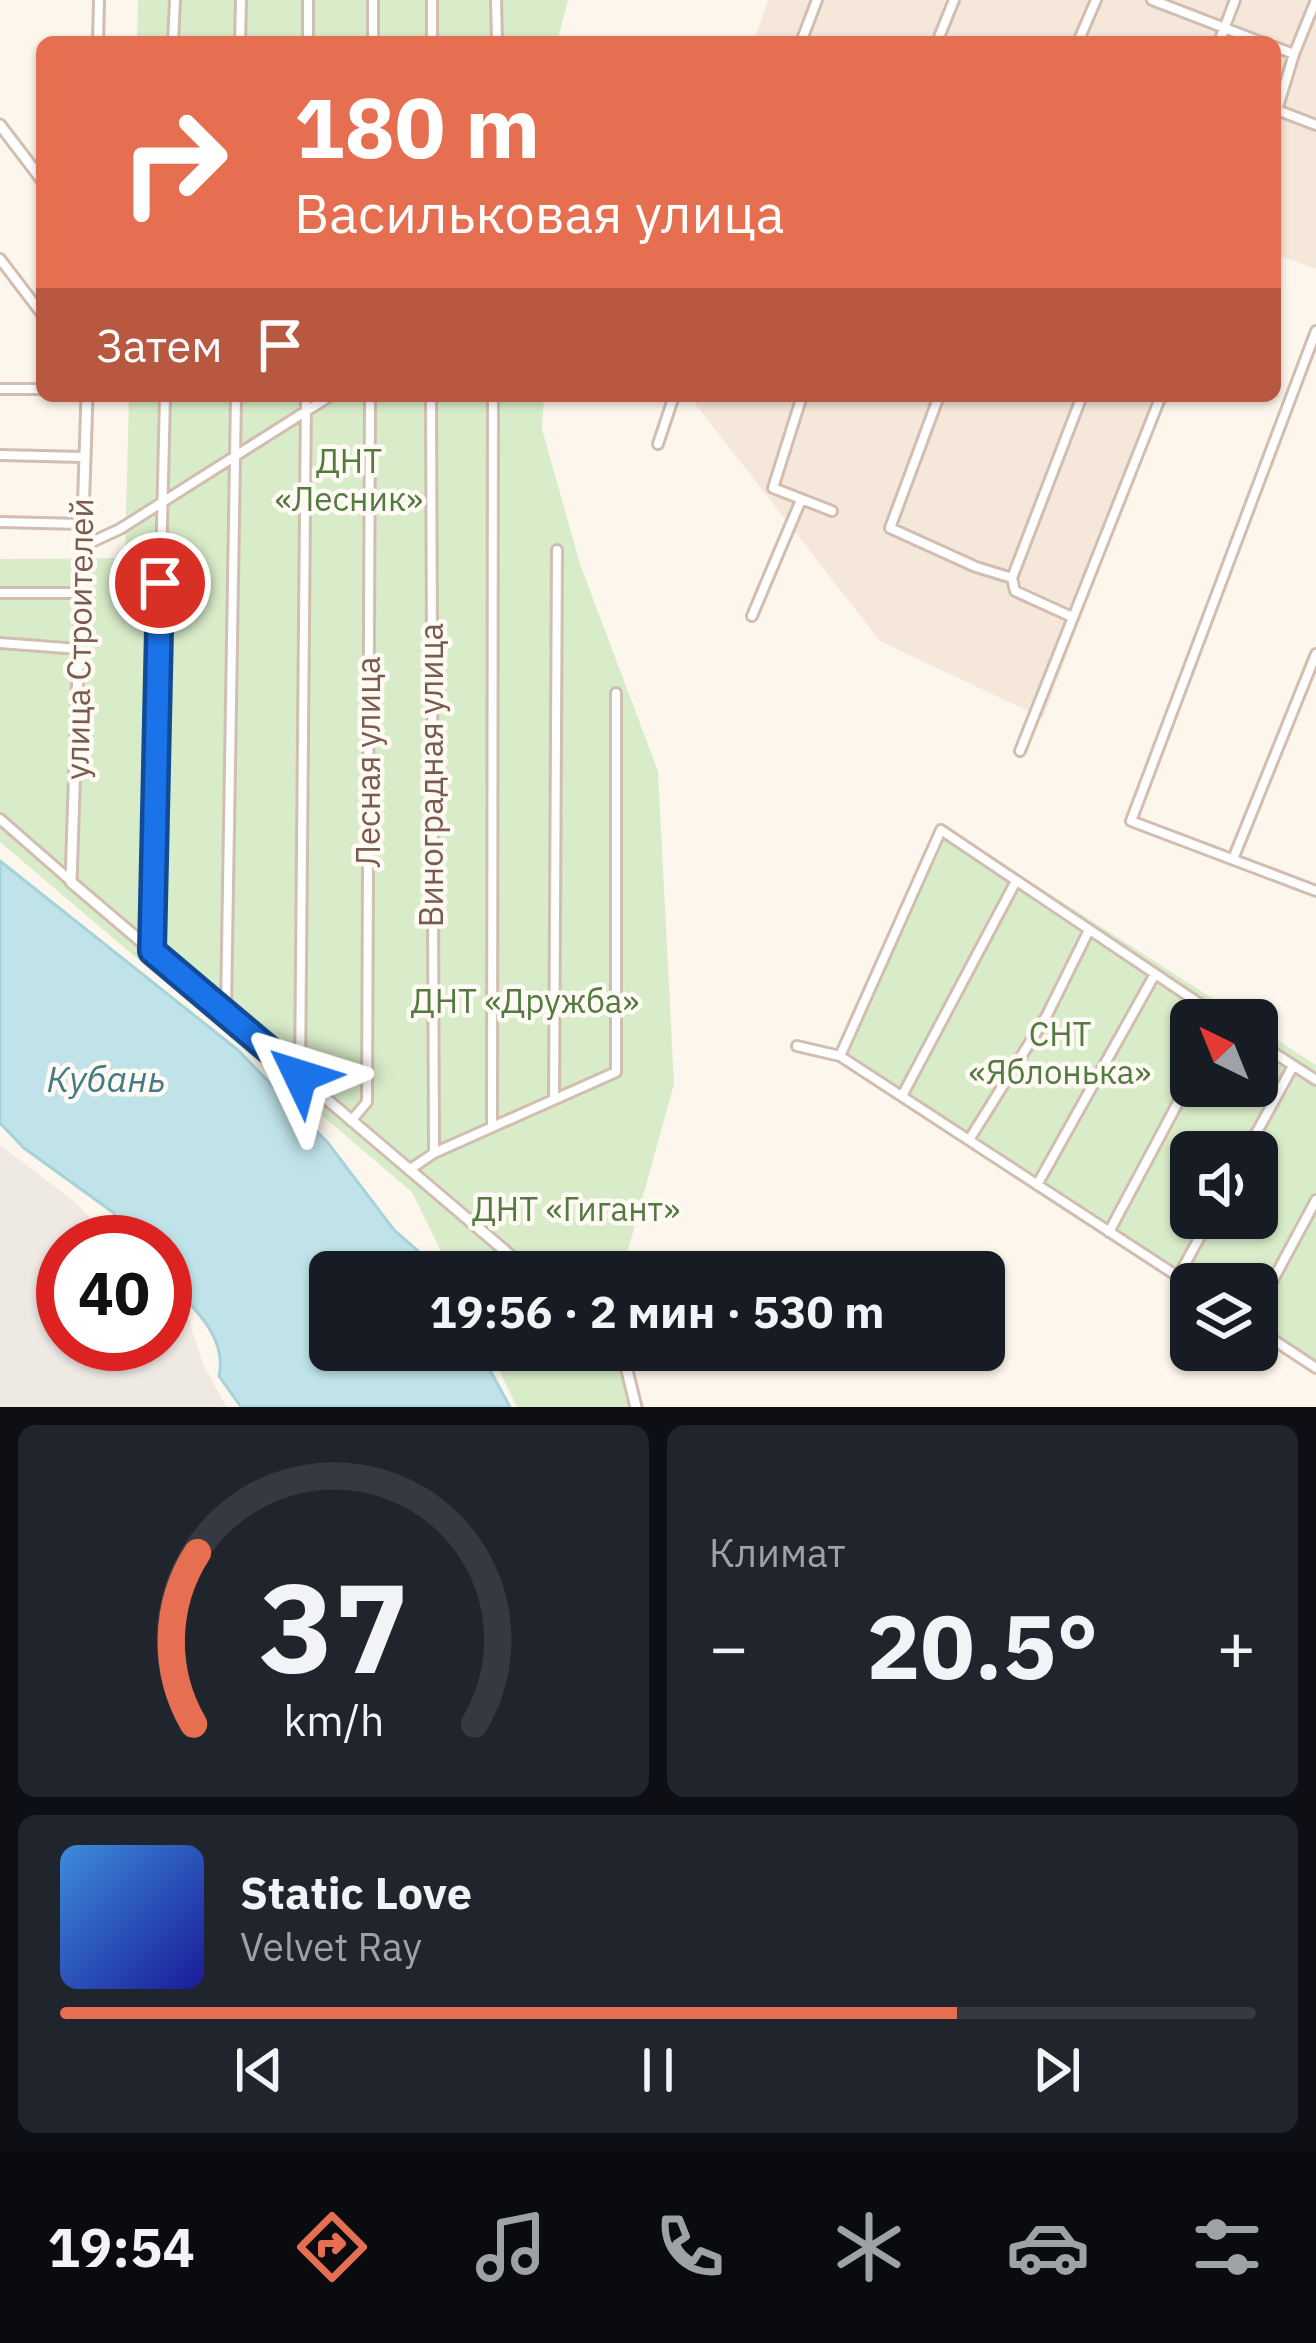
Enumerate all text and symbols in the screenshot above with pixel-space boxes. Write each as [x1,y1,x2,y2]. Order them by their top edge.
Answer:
text: 180 m [294,72,540,181]
icon: right [96,84,252,240]
text: Васильковая улица [294,178,785,248]
icon: arrive [247,312,313,378]
text: Затем [96,316,223,374]
park label: ДНТ «Лесник» [275,439,423,520]
street label: улица Строителей [55,498,102,780]
pin [109,532,211,634]
icon: arrive [127,550,193,616]
street label: Виноградная улица [409,623,452,927]
street label: Лесная улица [346,656,389,868]
park label: ДНТ «Дружба» [411,979,639,1022]
north arrow [1170,999,1278,1107]
map controls [1170,999,1278,1371]
park label: СНТ «Яблонька» [969,1012,1151,1093]
position arrow [237,1013,363,1139]
water label: Кубань [47,1055,165,1102]
button: sound [1170,1131,1278,1239]
park label: ДНТ «Гигант» [472,1187,680,1230]
speed limit sign: 40 [36,1215,192,1371]
button: layers [1170,1263,1278,1371]
text: 19:56 · 2 мин · 530 m [430,1282,884,1340]
text: Климат [709,1527,846,1578]
text: 37 [259,1545,408,1707]
text: 20.5° [866,1587,1099,1704]
text: − [709,1603,749,1689]
text: + [1216,1603,1256,1689]
text: km/h [283,1692,384,1748]
text: Static Love [240,1863,472,1921]
text: Velvet Ray [240,1921,422,1972]
icon: previous [226,2037,292,2103]
icon: pause [625,2037,691,2103]
icon: next [1024,2037,1090,2103]
icon: directions [290,2205,374,2289]
icon: music [469,2205,553,2289]
icon: phone [648,2205,732,2289]
icon: climate [827,2205,911,2289]
icon: car [1006,2205,1090,2289]
icon: filters [1185,2205,1269,2289]
text: 19:54 [47,2212,195,2282]

